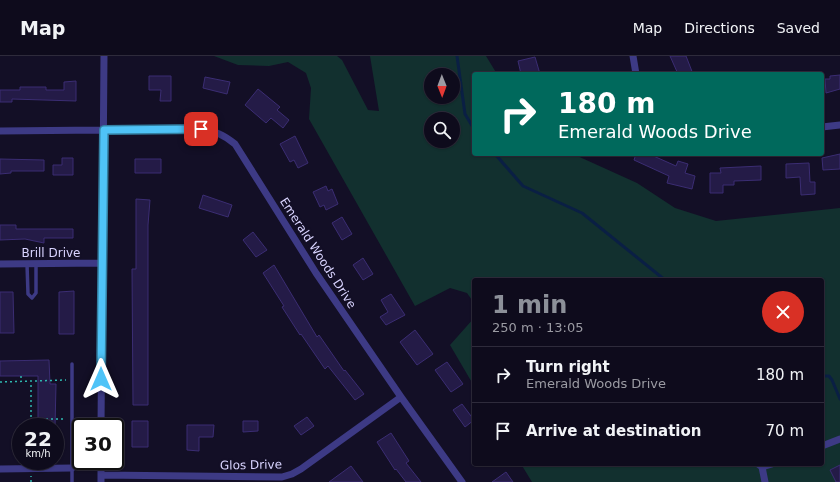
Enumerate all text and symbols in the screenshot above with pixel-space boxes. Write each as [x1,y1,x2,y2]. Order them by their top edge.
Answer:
text: Map [20,17,65,39]
text: Map [633,20,662,36]
text: Directions [684,20,755,36]
text: Saved [777,20,820,36]
north arrow [424,68,460,104]
map controls [424,68,460,148]
text: 180 m [558,87,655,120]
icon: right [492,88,544,140]
pin [184,112,218,146]
button: search [424,112,460,148]
icon: arrive [190,118,212,140]
text: Emerald Woods Drive [558,121,752,142]
street label: Emerald Woods Drive [277,195,359,311]
street label: Brill Drive [22,246,80,260]
text: 1 min [492,291,567,319]
button: close [762,291,804,333]
text: 250 m · 13:05 [492,320,583,335]
position arrow [80,358,122,400]
text: Turn right [526,358,610,376]
icon: right [492,364,514,386]
text: 180 m [756,366,804,384]
text: Emerald Woods Drive [526,376,666,391]
speed limit sign: 30 [72,418,124,470]
icon: arrive [492,420,514,442]
text: Arrive at destination [526,422,701,440]
text: 70 m [766,422,804,440]
text: 22 [24,427,52,451]
text: km/h [25,448,51,459]
street label: Glos Drive [220,457,282,473]

